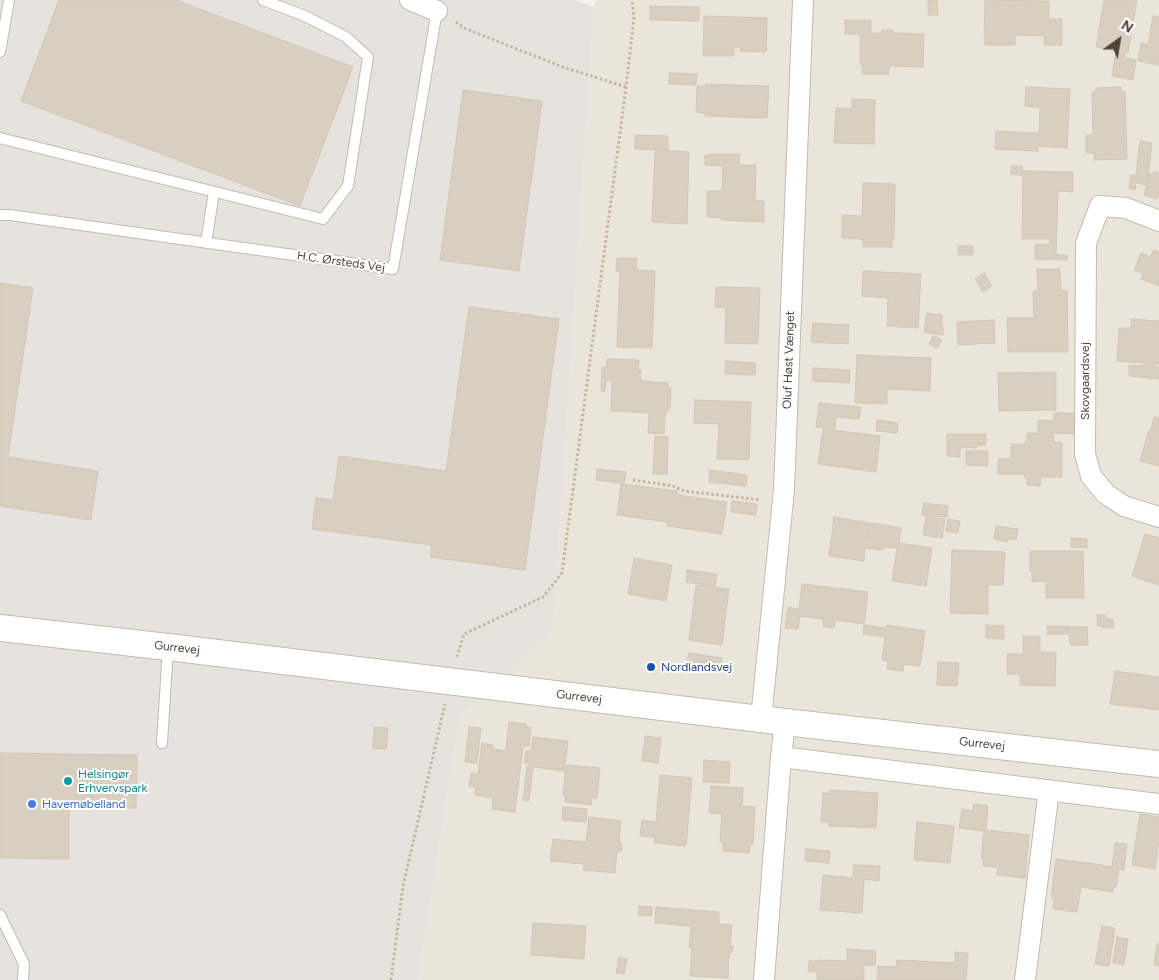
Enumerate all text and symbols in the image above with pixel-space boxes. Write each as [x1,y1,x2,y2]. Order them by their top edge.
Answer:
north arrow [1094,15,1144,65]
text: N [1118,17,1136,37]
street label: H.C. Ørsteds Vej [296,249,386,275]
street label: Oluf Høst Vænget [780,311,798,409]
street label: Skovgaardsvej [1078,342,1092,420]
street label: Gurrevej [153,638,201,658]
place label: Nordlandsvej [661,660,732,674]
marker: Nordlandsvej [645,661,657,673]
street label: Gurrevej [555,687,603,707]
street label: Gurrevej [958,734,1006,754]
place label: Helsingør Erhvervspark [78,767,147,795]
marker: Helsingør Erhvervspark [62,775,74,787]
place label: Havemøbelland [42,797,126,811]
marker: Havemøbelland [26,798,38,810]

